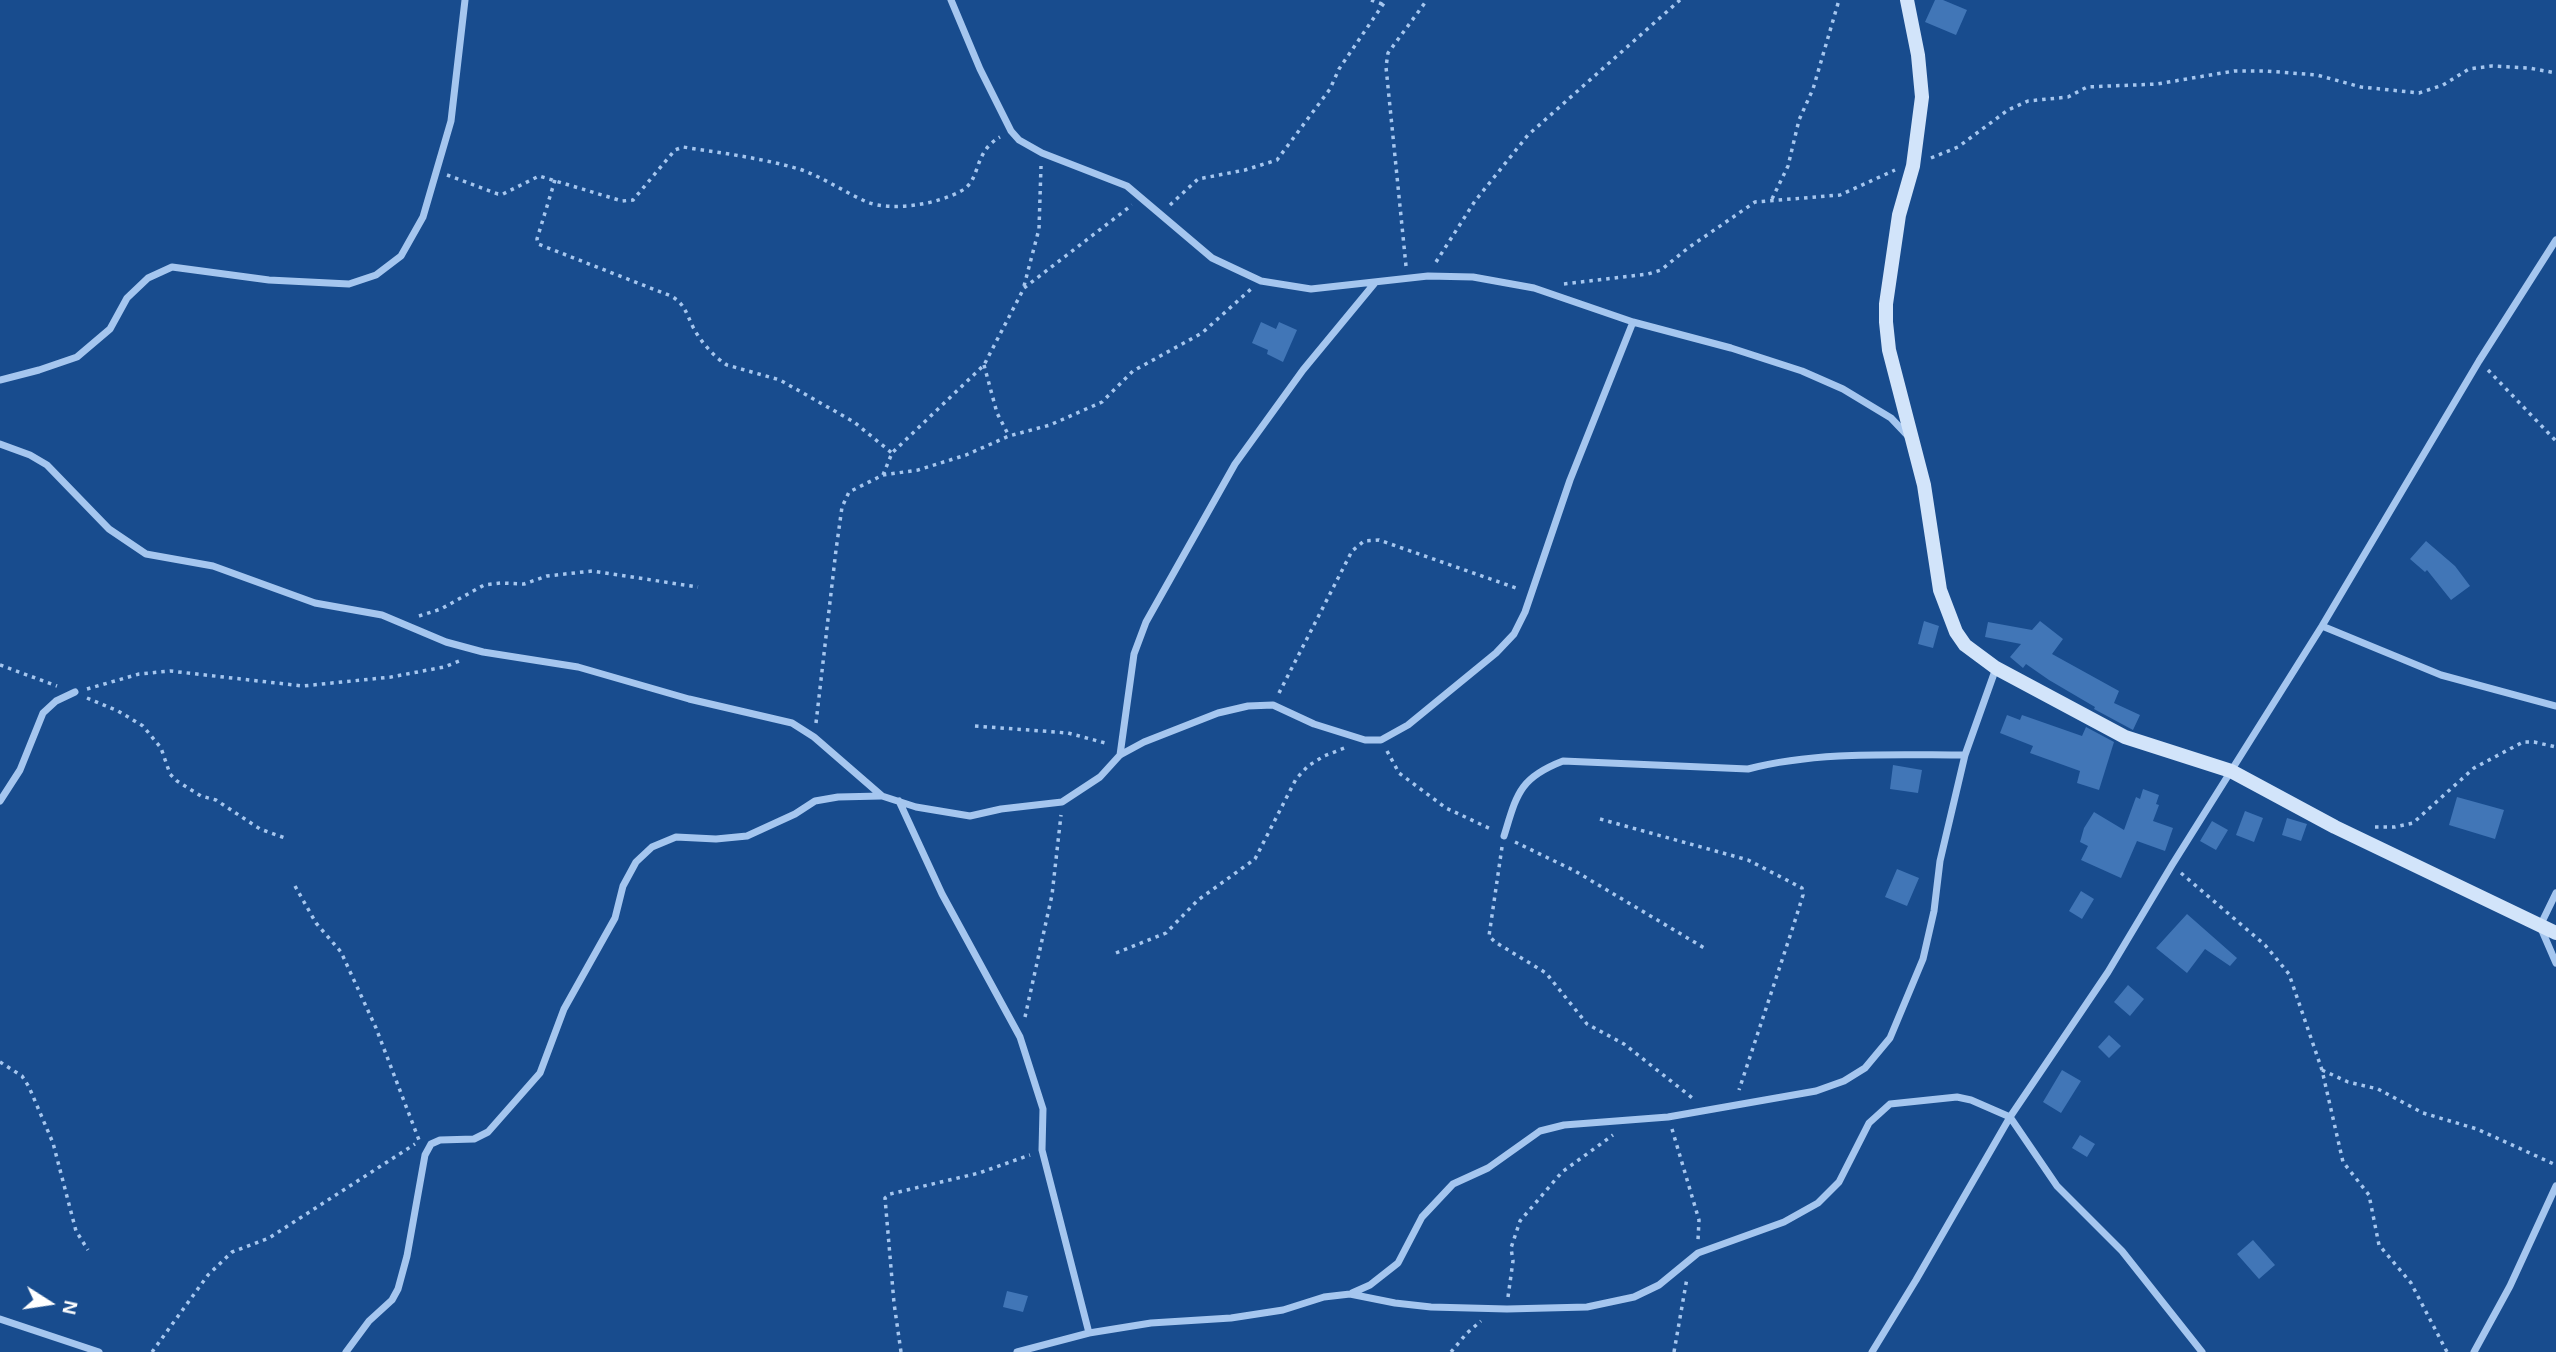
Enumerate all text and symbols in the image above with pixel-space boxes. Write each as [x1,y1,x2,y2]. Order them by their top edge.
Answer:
north arrow [14,1268,84,1338]
text: N [58,1299,82,1316]

